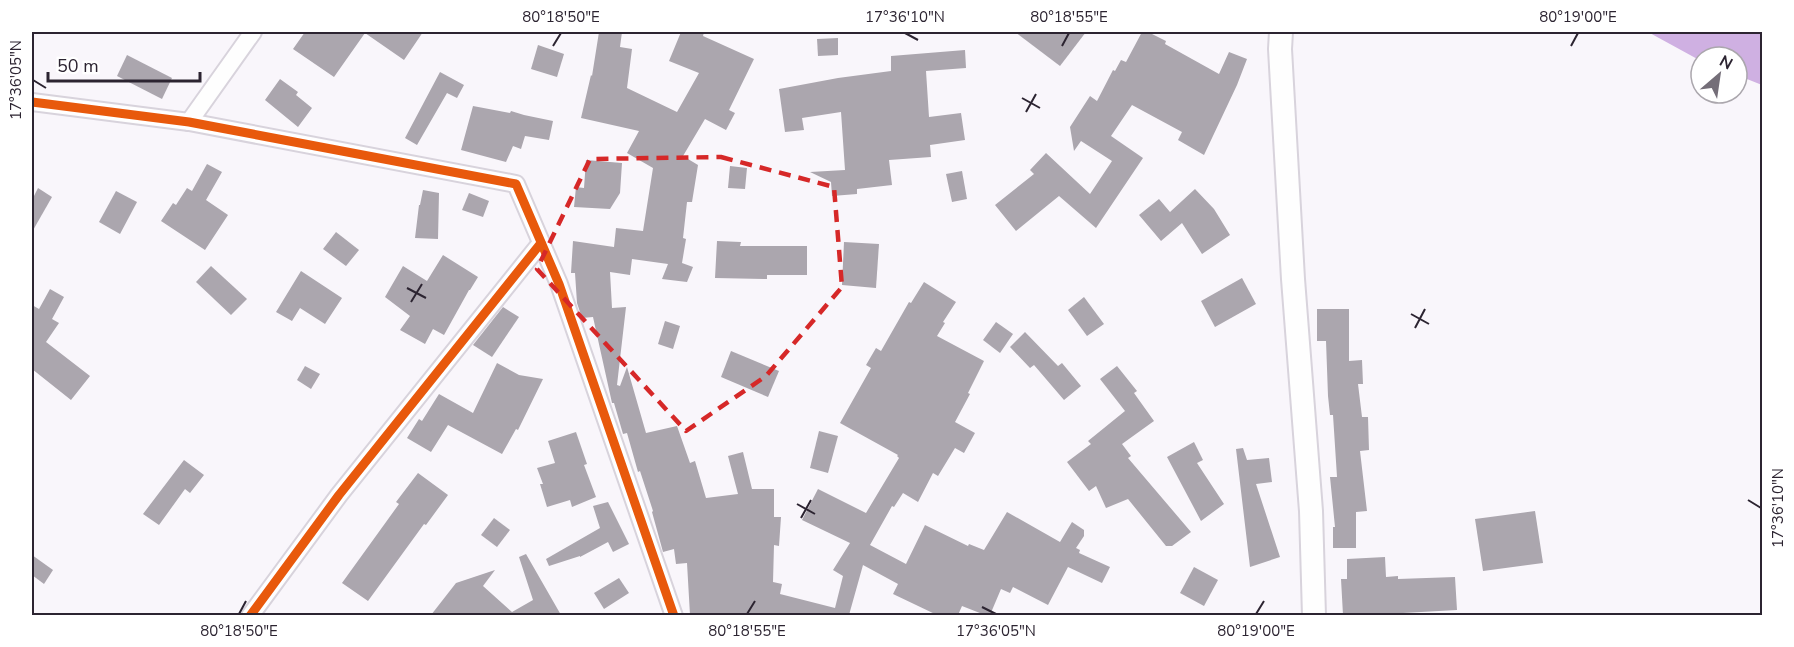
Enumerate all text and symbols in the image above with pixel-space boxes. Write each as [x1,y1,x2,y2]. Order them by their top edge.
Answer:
text: 80°18'50"E [522,7,600,27]
text: 17°36'10"N [865,7,945,27]
text: 80°18'55"E [1030,7,1108,27]
text: 80°19'00"E [1539,7,1617,27]
text: 17°36'05"N [6,40,26,120]
scale bar [48,45,200,83]
north arrow [1689,45,1749,105]
text: N [1715,50,1736,75]
text: 50 m [57,54,99,78]
text: 17°36'10"N [1768,468,1788,548]
text: 80°18'50"E [200,621,278,641]
text: 80°18'55"E [708,621,786,641]
text: 17°36'05"N [956,621,1036,641]
text: 80°19'00"E [1217,621,1295,641]

